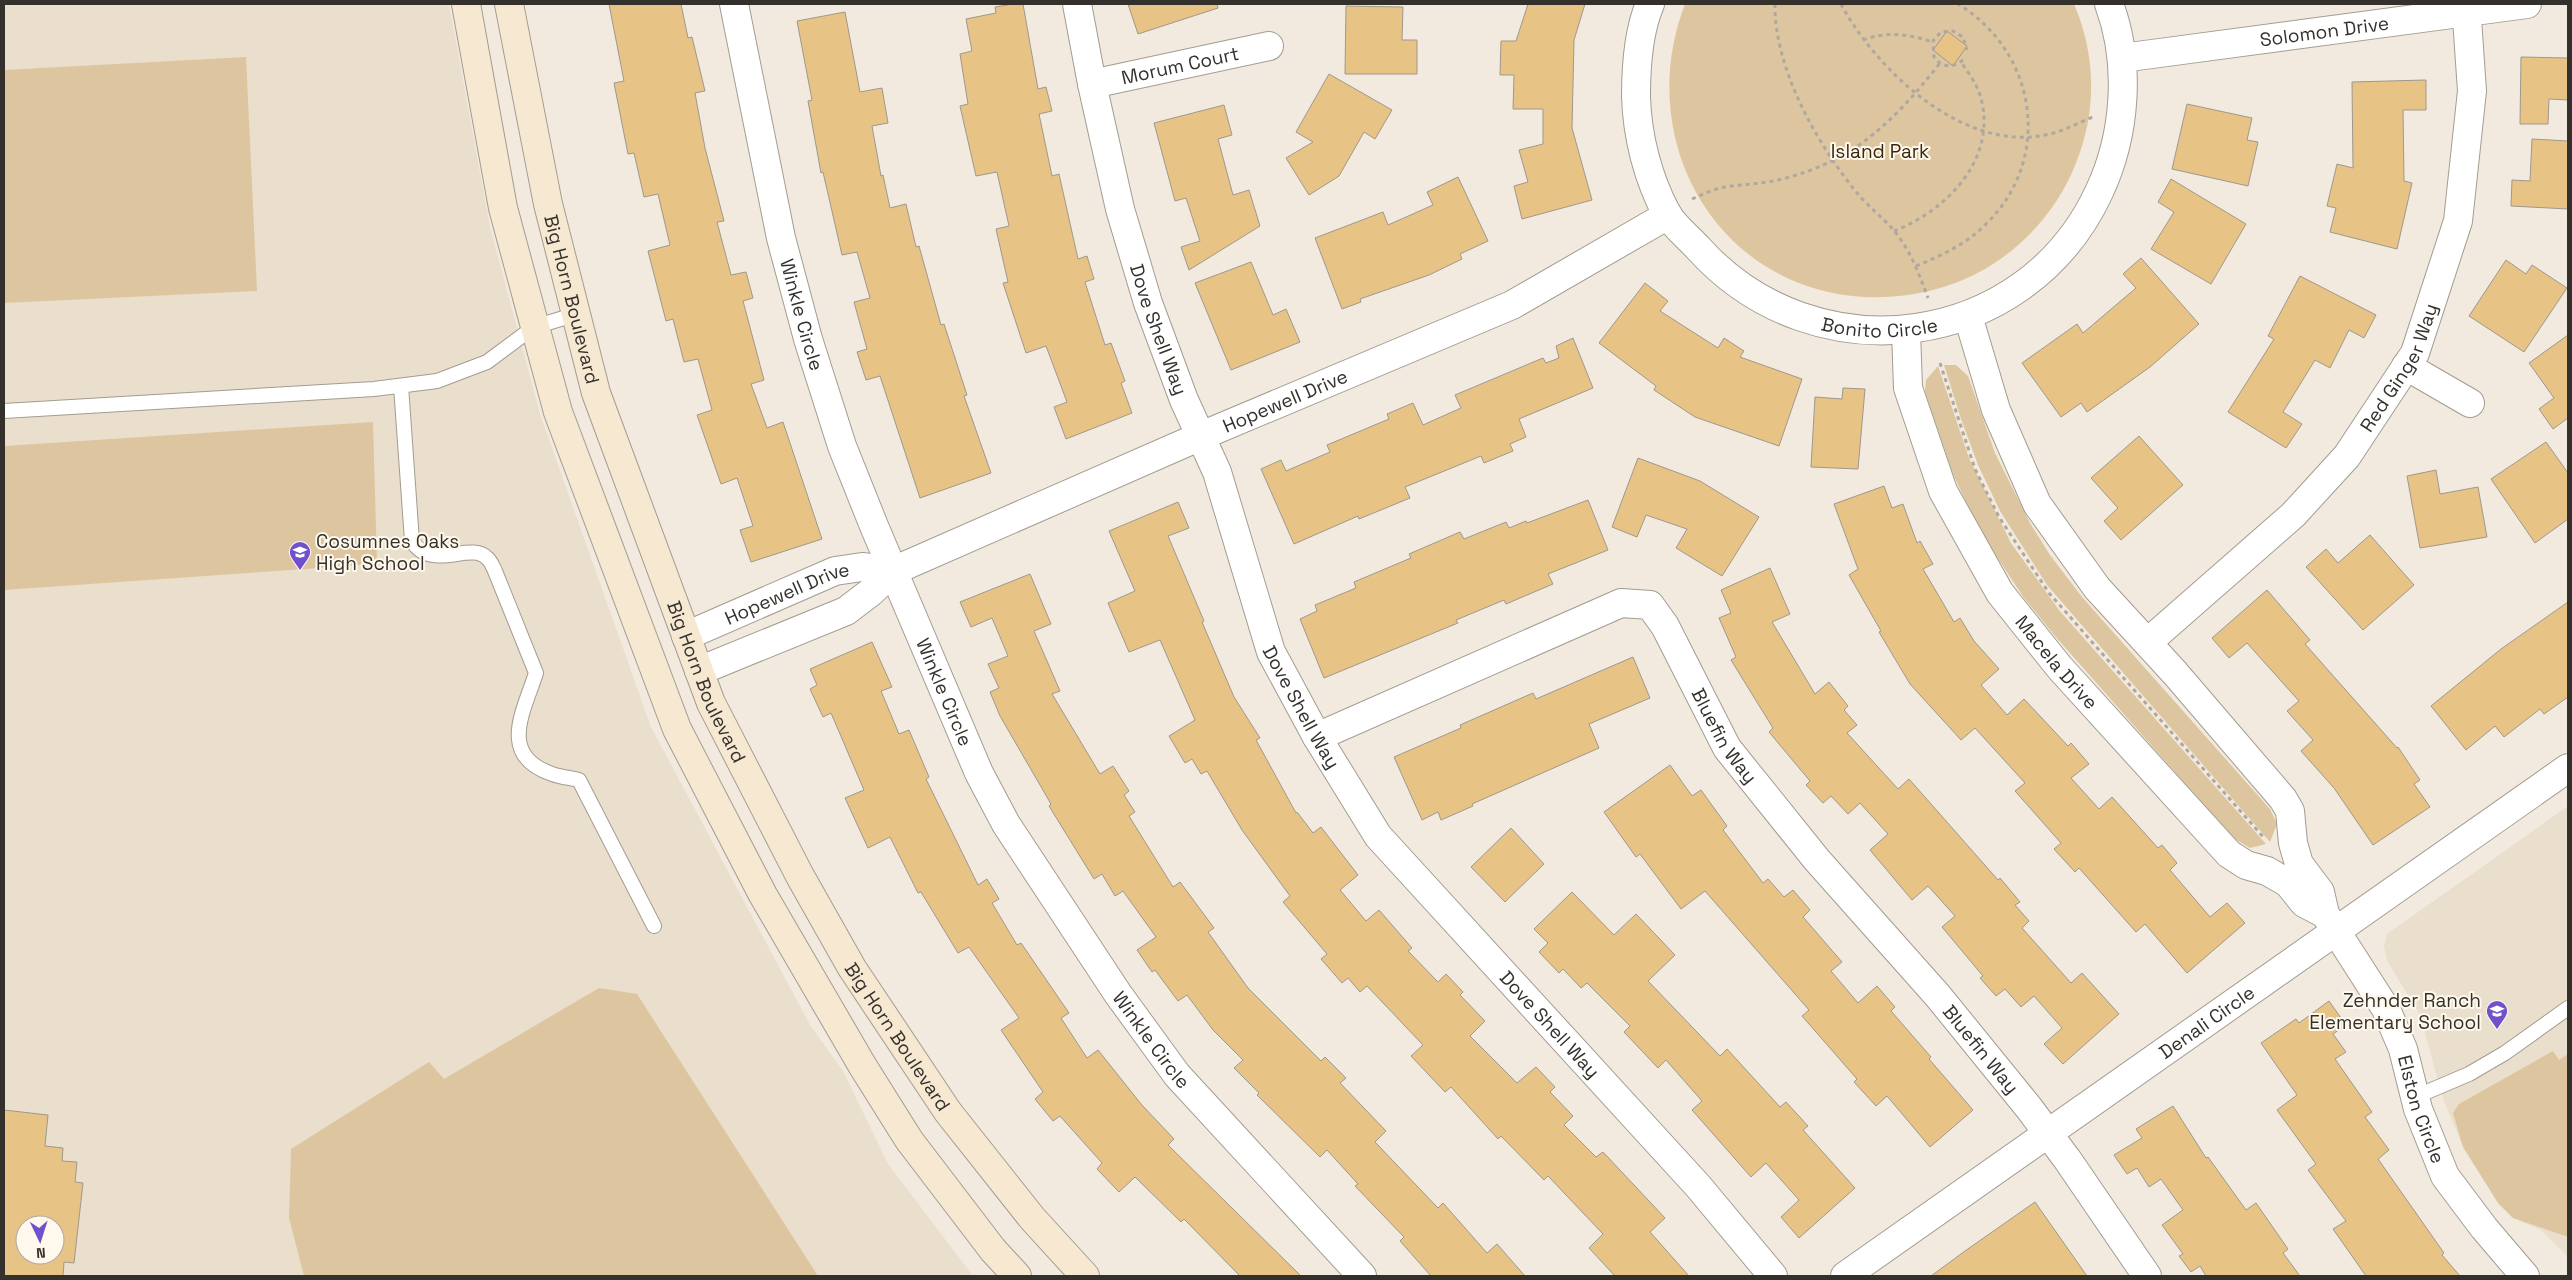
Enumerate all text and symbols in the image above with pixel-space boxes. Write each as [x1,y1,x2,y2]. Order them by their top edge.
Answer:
street label: Solomon Drive [2258,11,2390,53]
street label: Morum Court [1119,41,1241,90]
park label: Island Park [1831,139,1929,164]
street label: Big Horn Boulevard [538,212,605,387]
street label: Winkle Circle [774,256,829,374]
street label: Dove Shell Way [1124,261,1193,399]
street label: Red Ginger Way [2354,300,2443,437]
street label: Bonito Circle [1819,311,1940,343]
street label: Hopewell Drive [1219,364,1352,439]
place label: Cosumnes Oaks High School [316,529,459,576]
school or university icon: Cosumnes Oaks High School [288,540,312,571]
street label: Hopewell Drive [721,557,851,631]
street label: Big Horn Boulevard [661,597,752,767]
street label: Macela Drive [2009,610,2103,715]
street label: Winkle Circle [910,634,978,750]
street label: Dove Shell Way [1257,641,1346,773]
street label: Bluefin Way [1686,684,1763,789]
street label: Big Horn Boulevard [839,958,956,1116]
street label: Dove Shell Way [1494,965,1605,1084]
street label: Denali Circle [2154,980,2260,1065]
street label: Winkle Circle [1107,986,1195,1094]
place label: Zehnder Ranch Elementary School [2309,988,2481,1035]
school or university icon: Zehnder Ranch Elementary School [2485,999,2509,1030]
street label: Bluefin Way [1937,1000,2024,1099]
street label: Elston Circle [2392,1053,2451,1167]
north arrow [15,1215,65,1265]
text: N [36,1244,46,1262]

